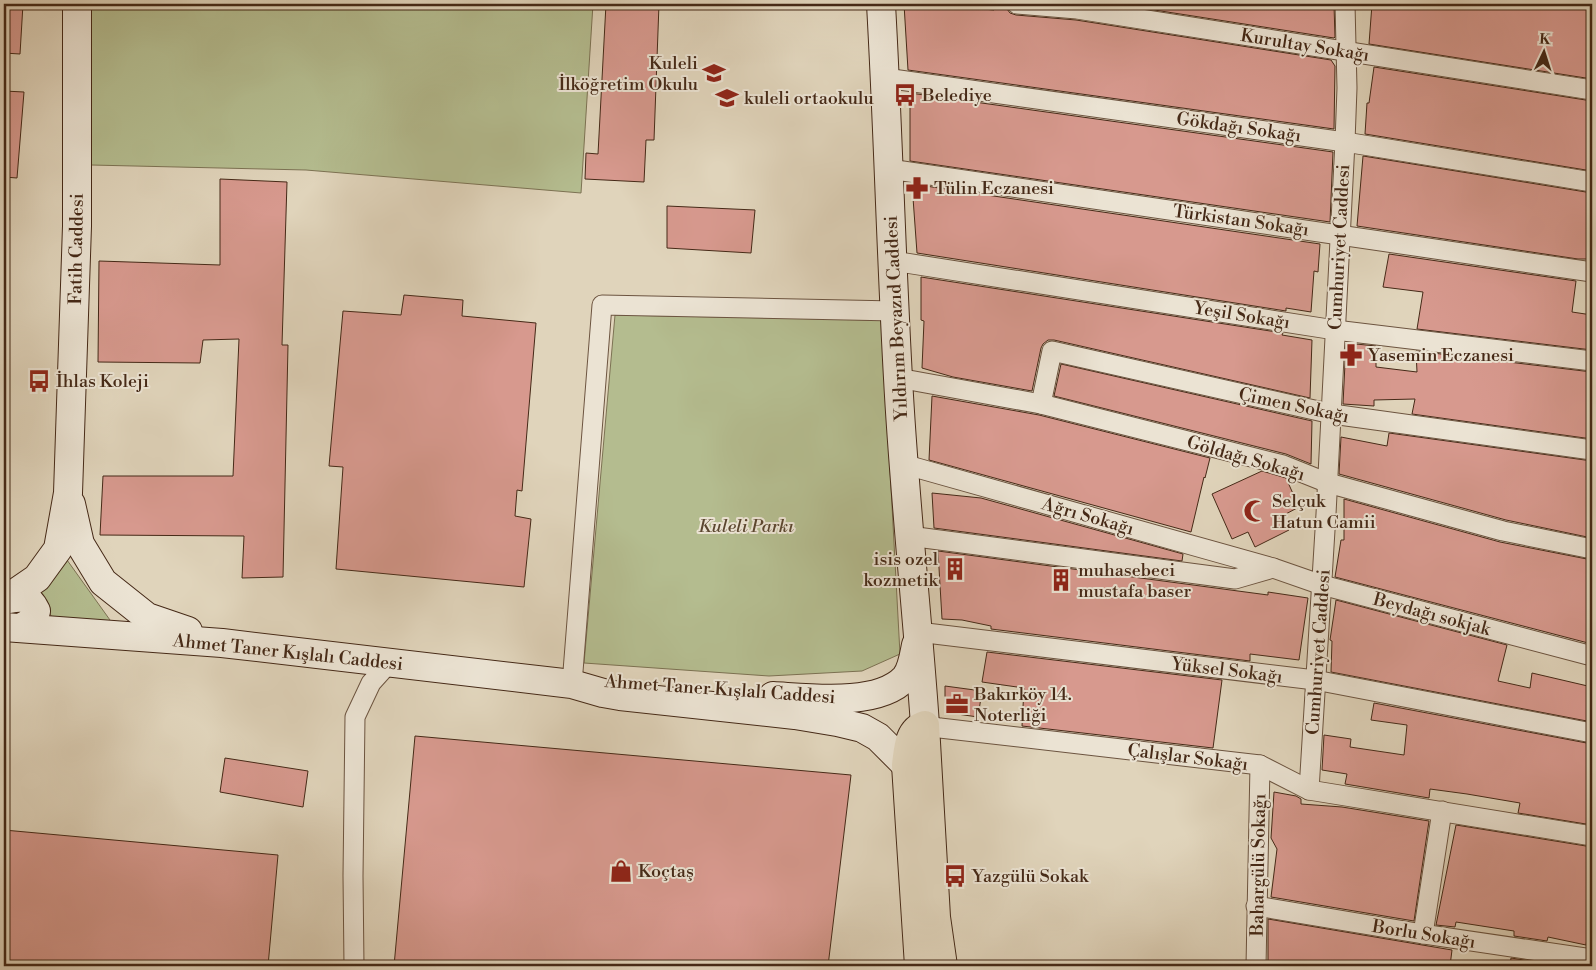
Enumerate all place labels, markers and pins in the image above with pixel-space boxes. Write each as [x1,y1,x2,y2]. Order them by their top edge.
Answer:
place label: Kuleli İlköğretim Okulu [558,52,699,96]
school or university icon: Kuleli İlköğretim Okulu [701,60,727,86]
bus stop icon: Belediye [892,82,918,108]
place label: Belediye [921,84,992,107]
school or university icon: kuleli ortaokulu [714,85,740,111]
place label: kuleli ortaokulu [744,87,874,110]
pharmacy icon: Tülin Eczanesi [904,175,930,201]
place label: Tülin Eczanesi [934,177,1054,200]
pharmacy icon: Yasemin Eczanesi [1338,342,1364,368]
place label: Yasemin Eczanesi [1367,344,1514,367]
bus stop icon: İhlas Koleji [26,368,52,394]
place label: İhlas Koleji [56,370,149,393]
place label: Selçuk Hatun Camii [1272,490,1376,534]
mosque icon: Selçuk Hatun Camii [1242,498,1268,524]
place label: isis ozel kozmetik [863,548,940,592]
building icon: isis ozel kozmetik [942,556,968,582]
place label: muhasebeci mustafa baser [1078,559,1191,603]
building icon: muhasebeci mustafa baser [1048,567,1074,593]
place label: Bakırköy 14. Noterliği [973,683,1072,727]
office icon: Bakırköy 14. Noterliği [944,691,970,717]
shop icon: Koçtaş [608,858,634,884]
place label: Koçtaş [638,860,694,883]
bus stop icon: Yazgülü Sokak [942,863,968,889]
place label: Yazgülü Sokak [971,865,1090,888]

